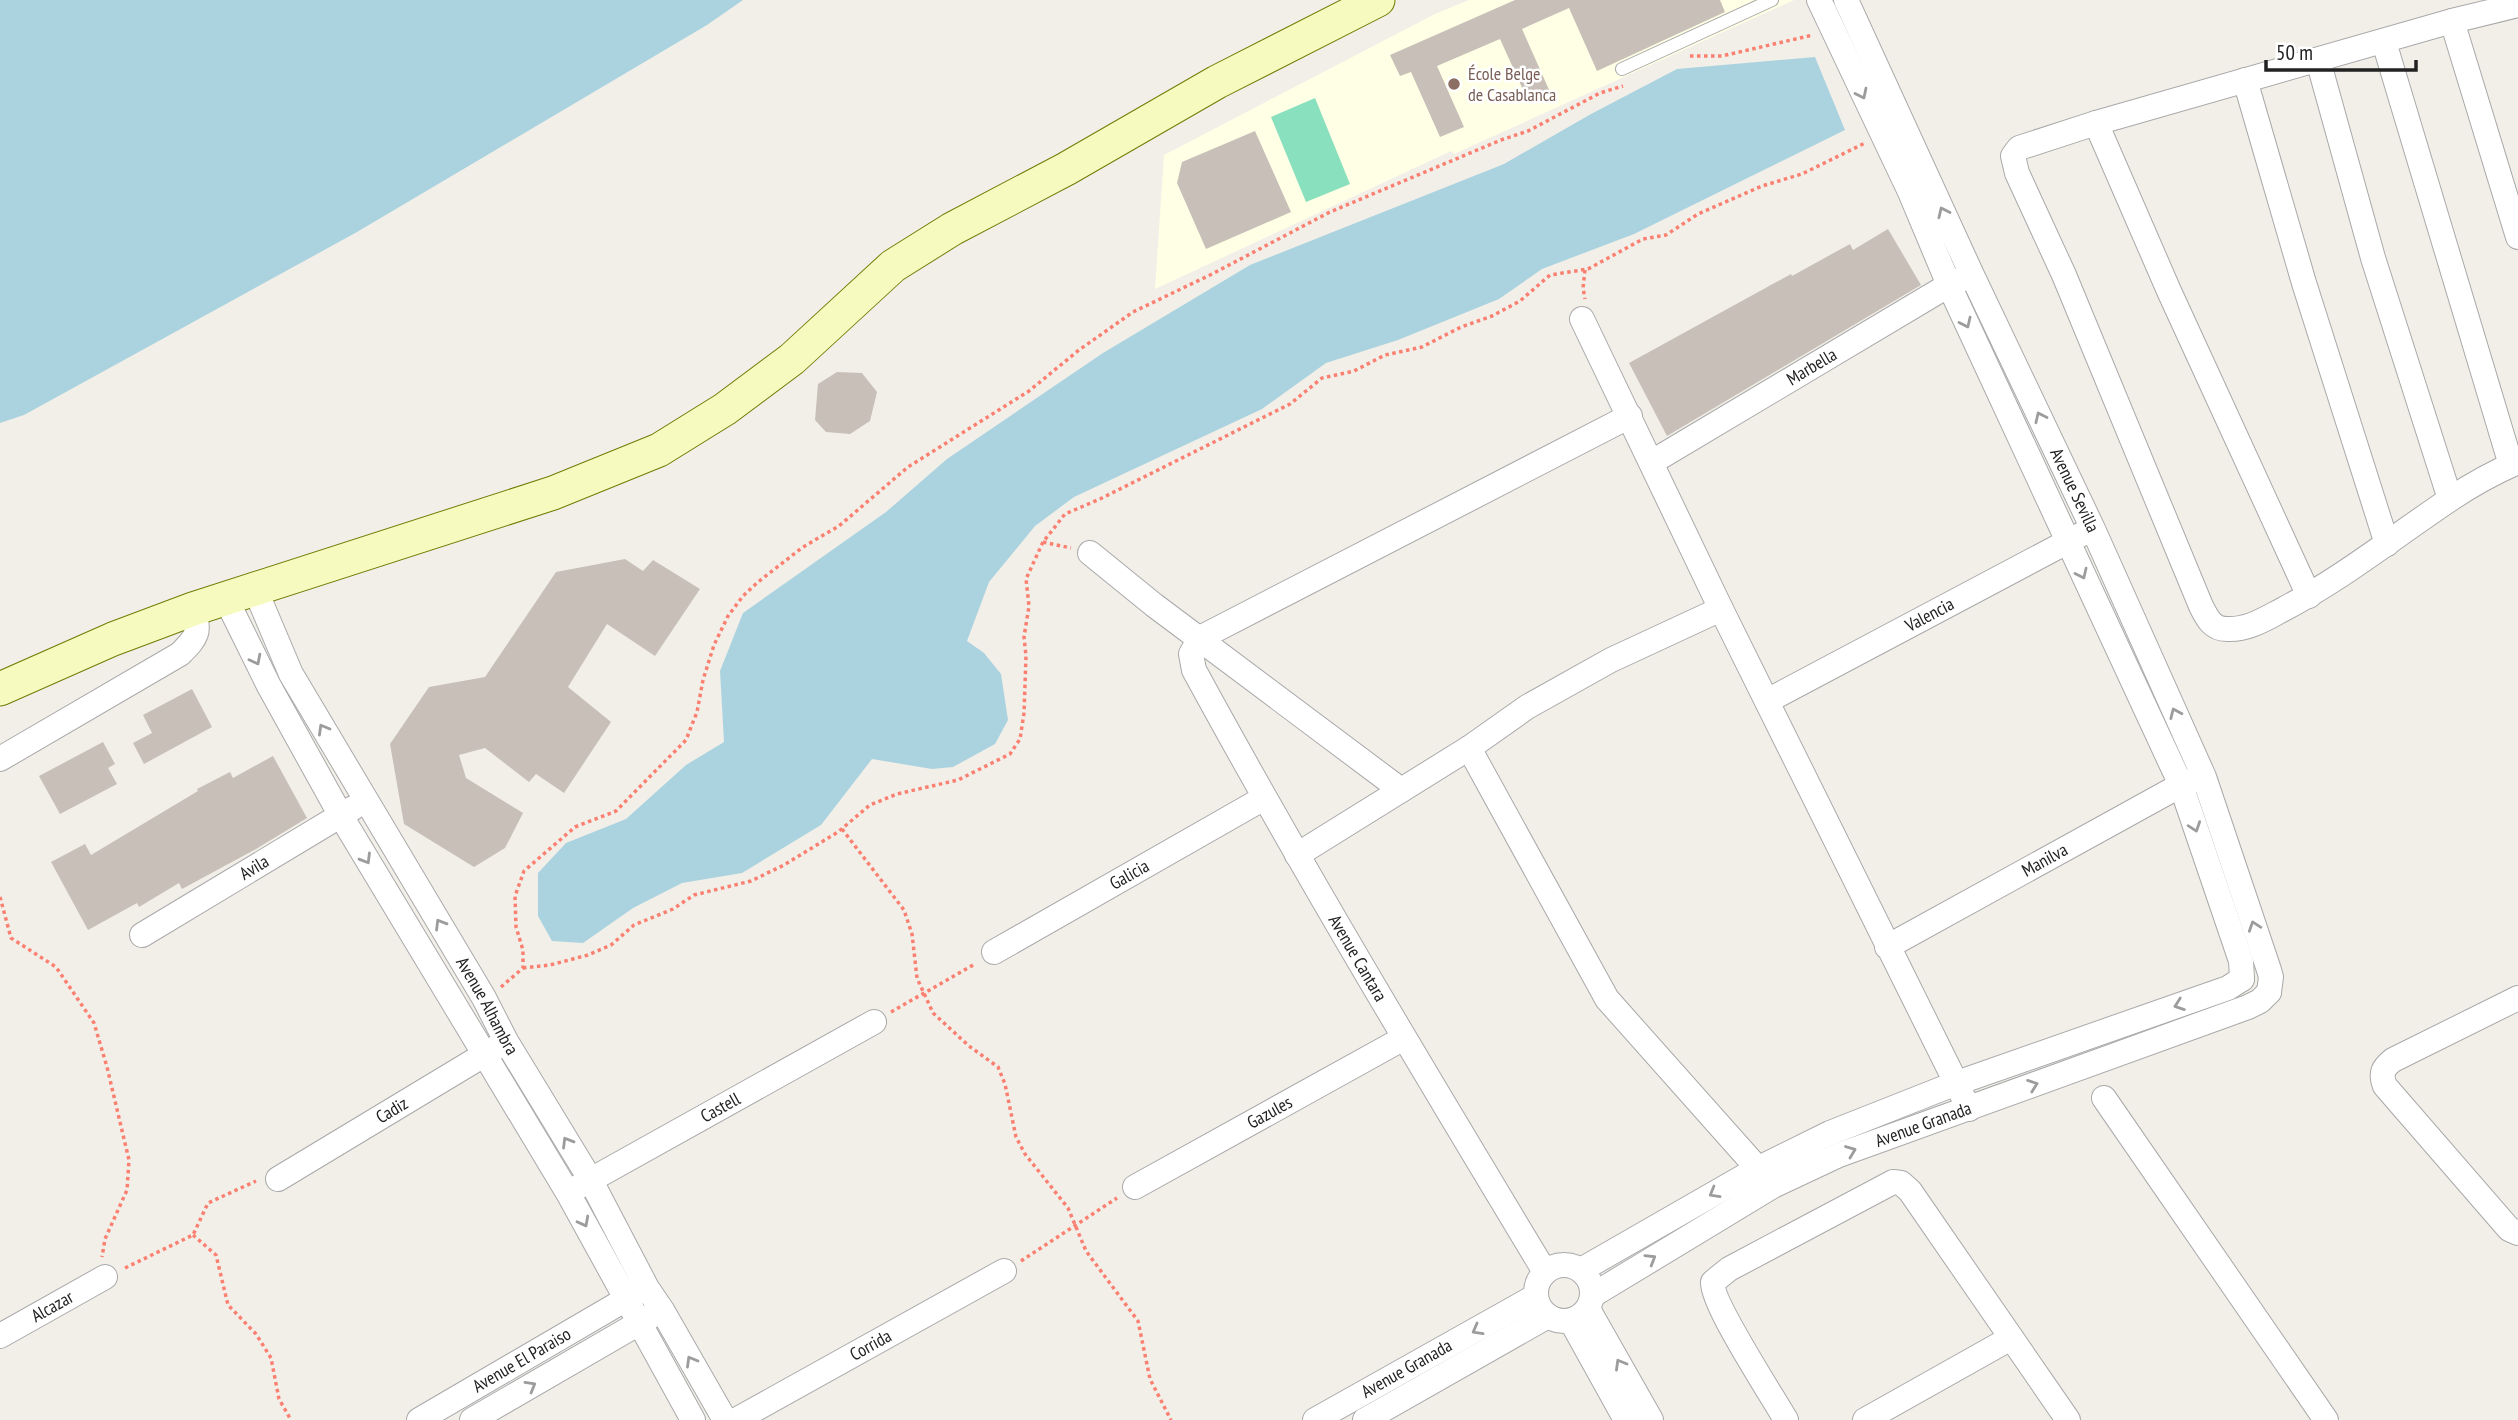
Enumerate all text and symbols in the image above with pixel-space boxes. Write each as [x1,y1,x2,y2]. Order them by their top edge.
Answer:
scale bar [2266,28,2416,72]
text: 50 m [2276,39,2313,66]
place label: École Belge de Casablanca [1468,62,1556,106]
marker: École Belge de Casablanca [1446,76,1462,92]
one-way arrow [1854,87,1868,99]
one-way arrow [1937,206,1951,219]
one-way arrow [1958,316,1972,328]
street label: Marbella [1782,343,1841,390]
one-way arrow [2034,412,2048,424]
street label: Avenue Sevilla [2045,444,2105,536]
one-way arrow [2074,567,2088,580]
street label: Valencia [1900,592,1958,637]
one-way arrow [248,653,262,665]
one-way arrow [2169,708,2183,720]
one-way arrow [318,723,331,736]
one-way arrow [2187,820,2201,832]
street label: Manilva [2017,838,2071,882]
street label: Avila [235,849,273,885]
one-way arrow [358,852,371,865]
street label: Galicia [1105,854,1153,895]
street label: Avenue Cantara [1324,910,1392,1005]
one-way arrow [435,919,448,932]
one-way arrow [2248,921,2262,933]
street label: Avenue Alhambra [451,953,524,1059]
one-way arrow [2174,997,2186,1011]
one-way arrow [2026,1080,2038,1094]
street label: Castell [696,1087,745,1127]
street label: Gazules [1243,1090,1296,1134]
street label: Cadiz [371,1091,412,1128]
street label: Avenue Granada [1872,1096,1974,1152]
one-way arrow [563,1136,576,1149]
one-way arrow [1844,1145,1856,1159]
one-way arrow [1709,1185,1722,1198]
one-way arrow [576,1215,589,1227]
one-way arrow [1644,1255,1657,1268]
street label: Alcazar [27,1285,77,1327]
street label: Avenue El Paraiso [468,1322,575,1397]
one-way arrow [1471,1322,1484,1335]
street label: Corrida [845,1324,895,1366]
street label: Avenue Granada [1357,1334,1456,1403]
one-way arrow [686,1355,699,1368]
one-way arrow [1615,1359,1628,1372]
one-way arrow [524,1381,536,1394]

